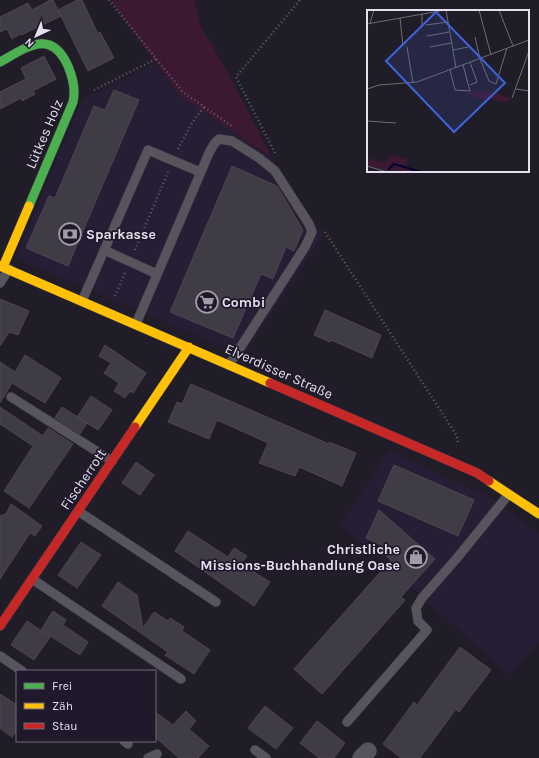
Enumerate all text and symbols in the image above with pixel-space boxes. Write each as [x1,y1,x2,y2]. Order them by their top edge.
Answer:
inset map [367,10,529,172]
north arrow [16,16,56,56]
text: N [22,35,37,50]
street label: Lütkes Holz [22,97,67,171]
bank icon: Sparkasse [57,221,83,247]
place label: Sparkasse [86,226,156,243]
supermarket icon: Combi [194,289,220,315]
place label: Combi [222,294,265,311]
street label: Elverdisser Straße [222,340,335,403]
street label: Fischerrott [57,445,110,513]
place label: Christliche Missions-Buchhandlung Oase [200,541,400,574]
shop icon: Christliche Missions-Buchhandlung Oase [403,544,429,570]
legend [16,670,156,742]
text: Frei [52,679,72,693]
text: Zäh [52,699,73,713]
text: Stau [52,719,78,733]

